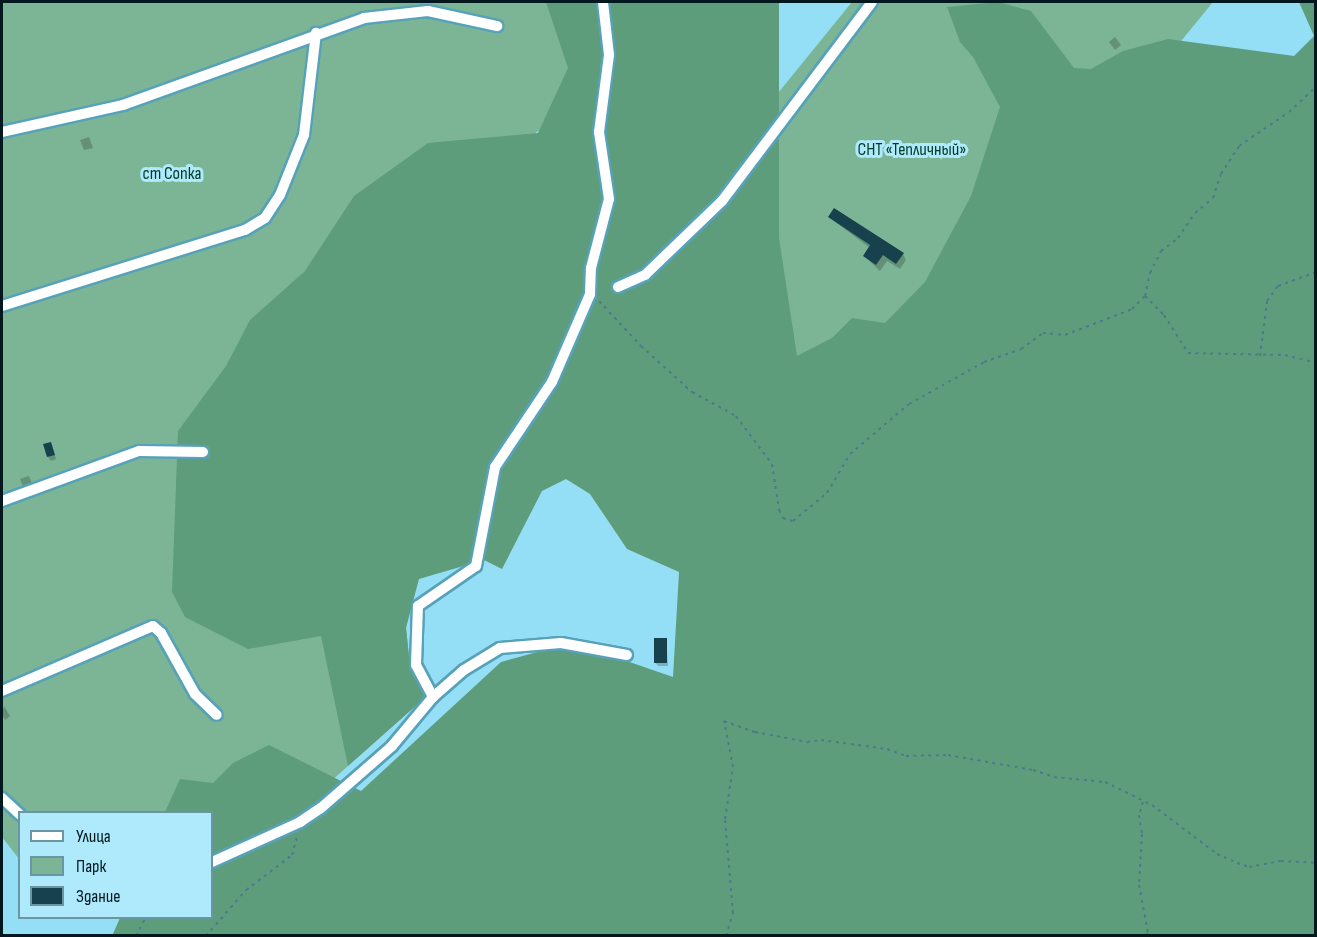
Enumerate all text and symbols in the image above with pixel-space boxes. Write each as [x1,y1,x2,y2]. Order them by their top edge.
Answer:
park label: СНТ «Тепличный» [858,139,966,161]
park label: ст Сопка [143,163,201,185]
legend [18,811,213,919]
text: Улица [76,826,111,847]
text: Парк [76,856,106,877]
text: Здание [76,886,121,907]

